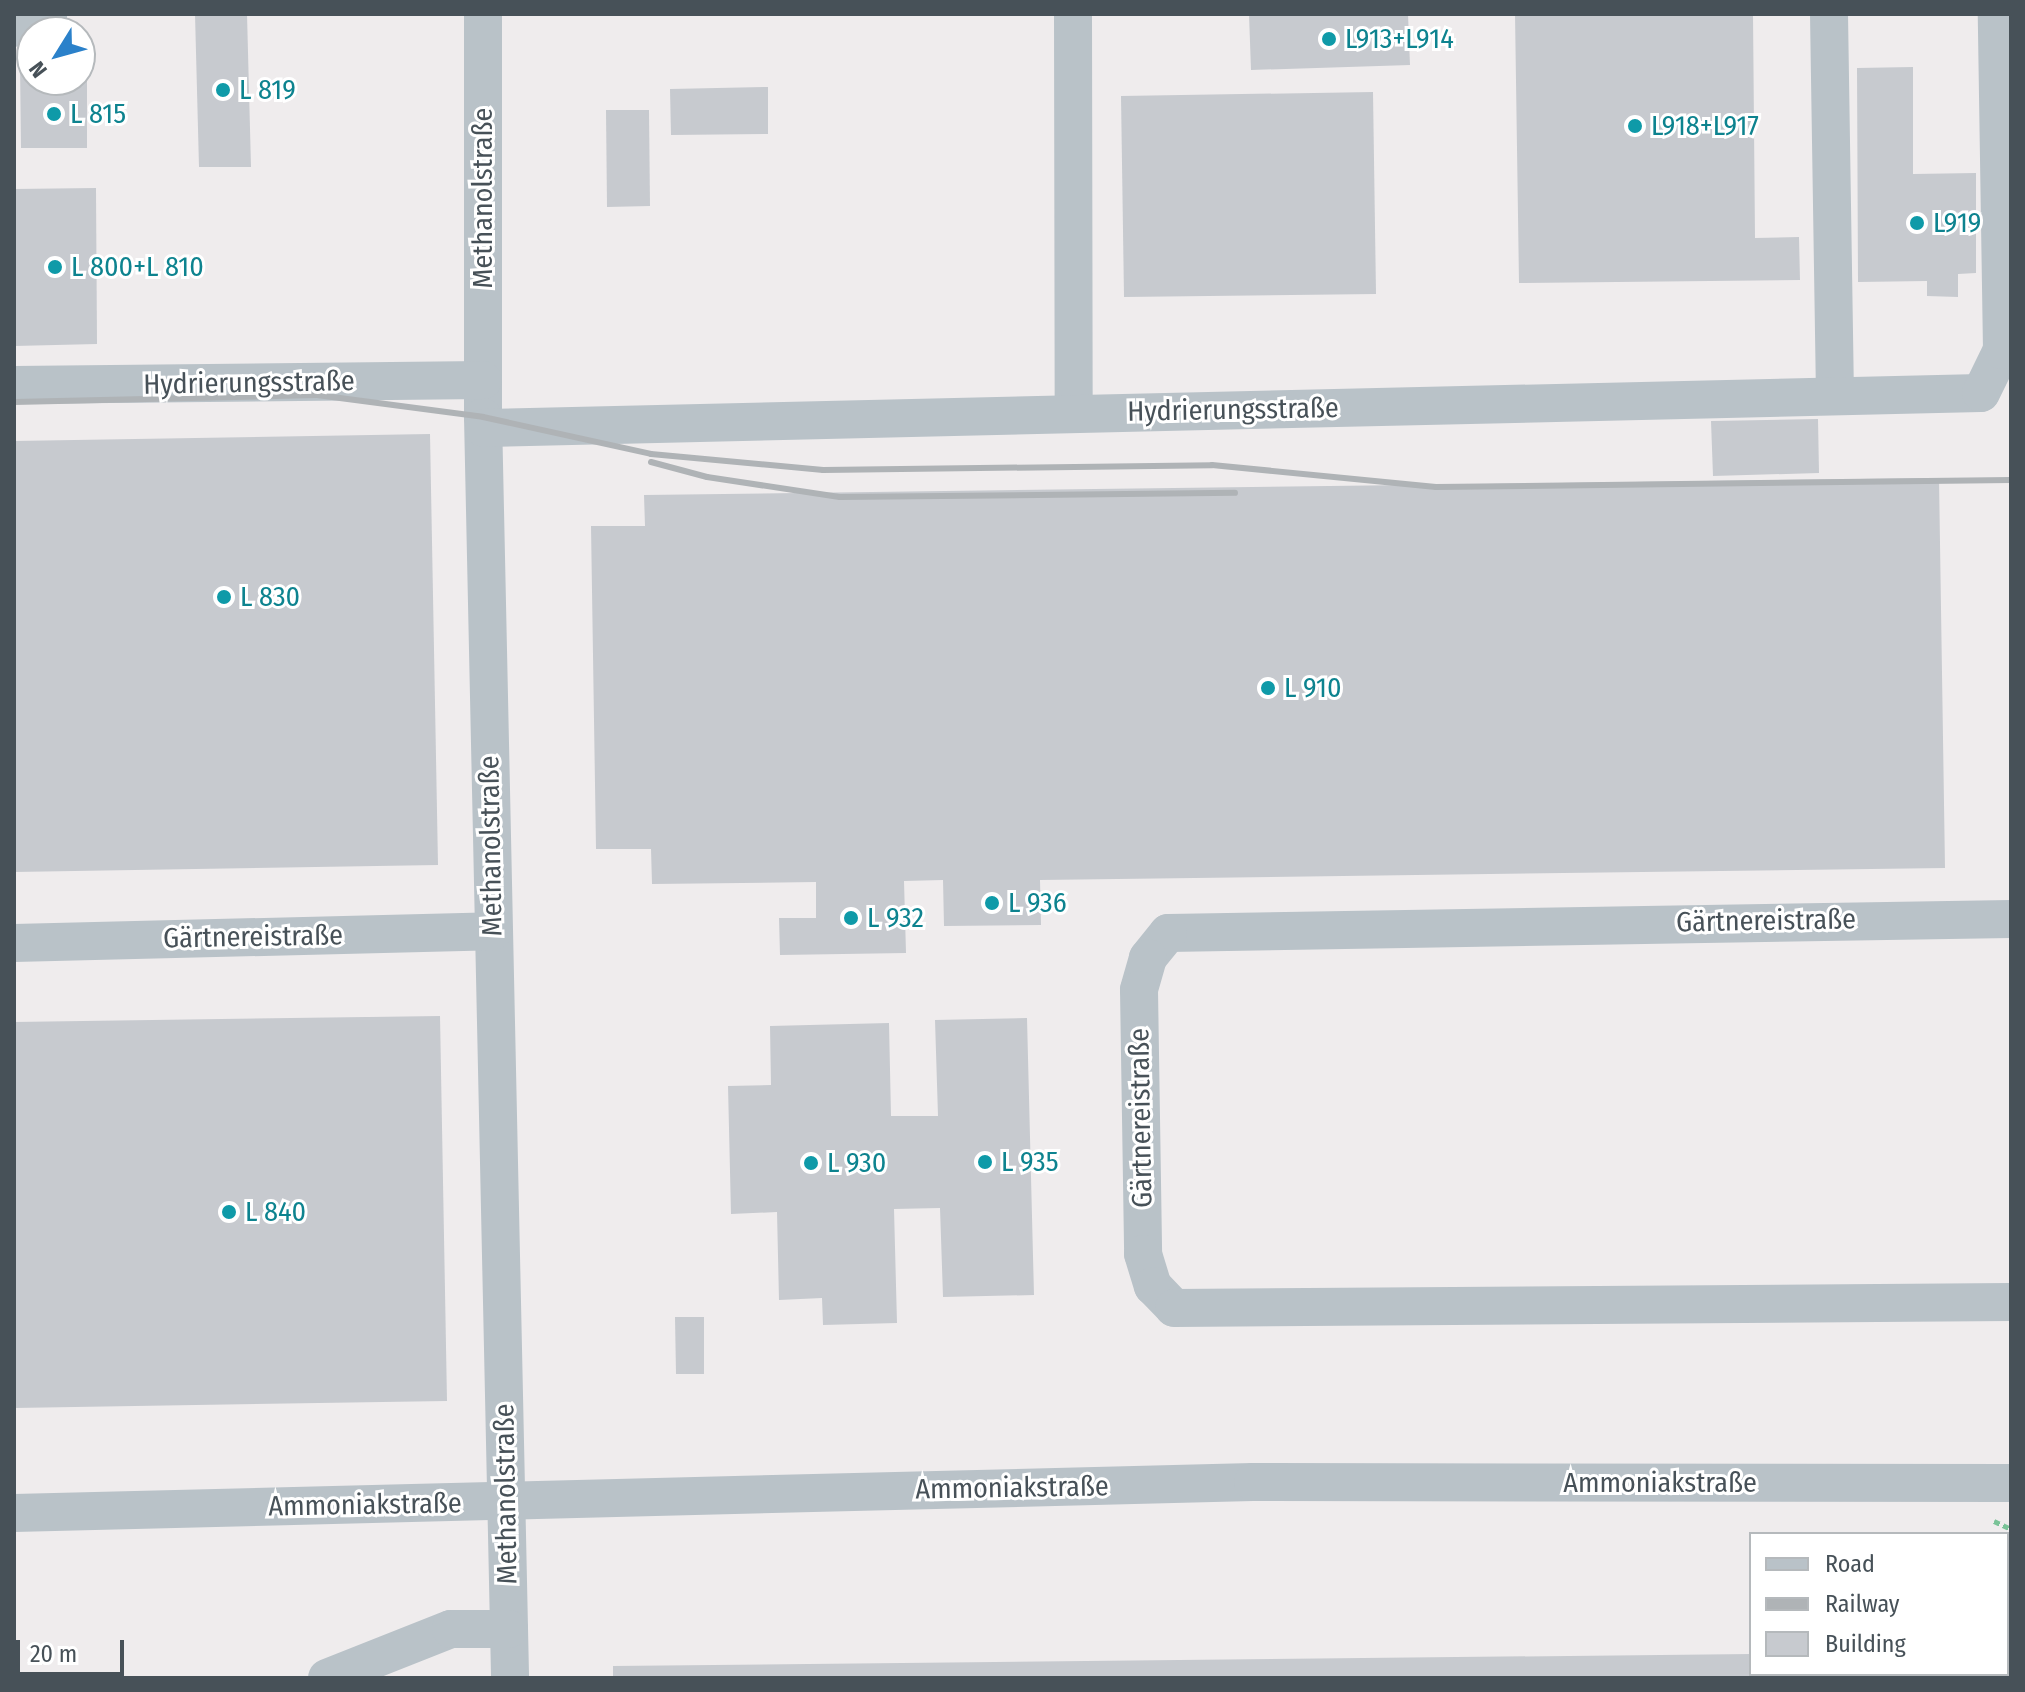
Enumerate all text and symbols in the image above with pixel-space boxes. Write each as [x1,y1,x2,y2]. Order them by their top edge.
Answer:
north arrow [16,16,96,96]
place label: L913+L914 [1345,22,1454,56]
marker: L913+L914 [1320,30,1338,48]
text: N [23,56,53,83]
place label: L 819 [239,73,296,107]
marker: L 819 [214,81,232,99]
place label: L 815 [70,97,126,131]
marker: L 815 [45,105,63,123]
street label: Methanolstraße [466,108,500,288]
place label: L918+L917 [1651,109,1759,143]
marker: L918+L917 [1626,117,1644,135]
place label: L919 [1933,206,1981,240]
marker: L919 [1908,214,1926,232]
place label: L 800+L 810 [71,250,204,284]
marker: L 800+L 810 [46,258,64,276]
street label: Hydrierungsstraße [143,364,355,402]
street label: Hydrierungsstraße [1127,391,1339,429]
place label: L 830 [240,580,300,614]
marker: L 830 [215,588,233,606]
place label: L 910 [1284,671,1342,705]
marker: L 910 [1259,679,1277,697]
street label: Methanolstraße [473,755,509,937]
place label: L 936 [1008,886,1067,920]
marker: L 936 [983,894,1001,912]
place label: L 932 [867,901,924,935]
street label: Gärtnereistraße [1676,903,1856,939]
marker: L 932 [842,909,860,927]
street label: Gärtnereistraße [163,919,343,955]
street label: Gärtnereistraße [1123,1028,1159,1208]
place label: L 935 [1001,1145,1059,1179]
place label: L 930 [827,1146,886,1180]
marker: L 935 [976,1153,994,1171]
marker: L 930 [802,1154,820,1172]
place label: L 840 [245,1195,306,1229]
marker: L 840 [220,1203,238,1221]
street label: Methanolstraße [488,1403,524,1585]
street label: Ammoniakstraße [1563,1466,1757,1500]
street label: Ammoniakstraße [915,1470,1109,1506]
street label: Ammoniakstraße [268,1487,462,1523]
legend [1749,1532,2009,1676]
text: Road [1825,1550,1875,1578]
text: Railway [1825,1590,1900,1618]
scale bar [20,1624,128,1674]
text: Building [1825,1630,1906,1658]
text: 20 m [30,1640,77,1668]

